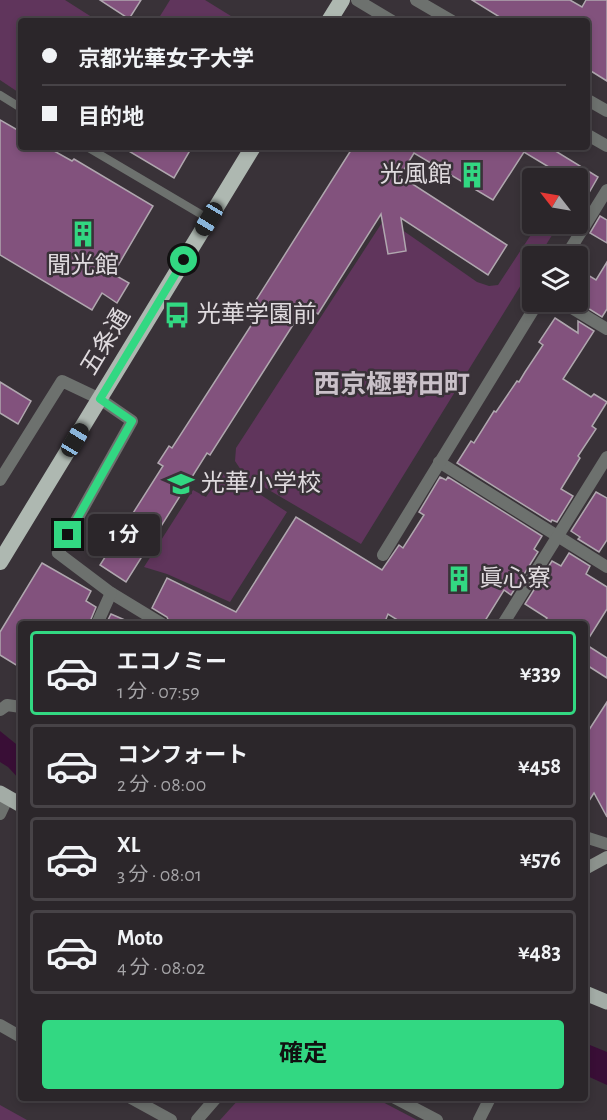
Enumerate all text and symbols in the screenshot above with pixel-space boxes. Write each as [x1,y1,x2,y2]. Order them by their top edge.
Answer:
text: 京都光華女子大学 [78,48,254,70]
text: 目的地 [78,106,144,128]
building icon: 光風館 [457,160,487,190]
place label: 光風館 [380,161,452,187]
north arrow [522,168,588,234]
map controls [522,168,588,312]
car [192,199,226,239]
building icon: 聞光館 [68,219,98,249]
route start [170,246,197,273]
button: layers [522,246,588,312]
place label: 聞光館 [47,252,119,278]
bus stop icon: 光華学園前 [162,300,192,330]
place label: 光華学園前 [197,301,317,327]
street label: 五条通 [75,304,135,379]
district label: 西京極野田町 [314,370,470,398]
car [58,420,92,460]
school or university icon: 光華小学校 [166,469,196,499]
place label: 光華小学校 [201,470,321,496]
callout: 1 分 [89,514,161,556]
route end [54,521,81,548]
text: 1 分 [109,525,139,545]
building icon: 眞心寮 [444,564,474,594]
place label: 眞心寮 [479,565,551,591]
icon: car [45,646,99,700]
text: エコノミー [117,651,227,673]
text: ¥339 [520,662,561,684]
text: 1 分 · 07:59 [117,682,200,702]
icon: car [45,739,99,793]
text: コンフォート [117,744,248,766]
text: ¥458 [518,755,561,777]
text: 2 分 · 08:00 [117,775,206,795]
icon: car [45,832,99,886]
text: XL [117,834,140,856]
text: ¥576 [520,848,561,870]
text: 3 分 · 08:01 [117,865,202,885]
icon: car [45,925,99,979]
text: Moto [117,927,163,949]
text: ¥483 [518,941,561,963]
text: 4 分 · 08:02 [117,958,205,978]
button: 確定 [42,1020,564,1089]

